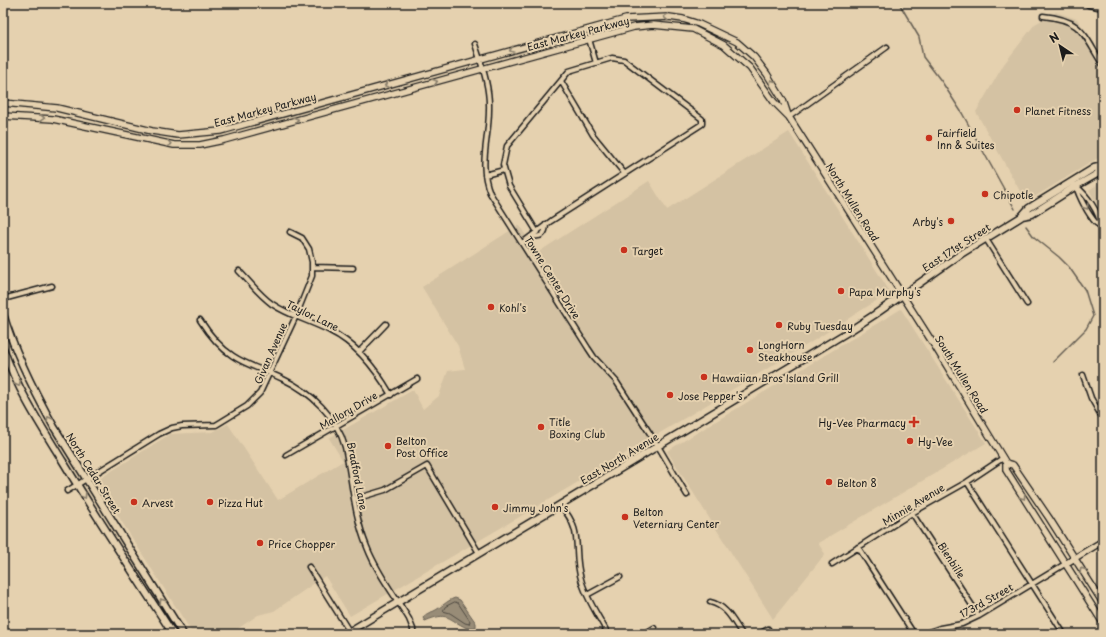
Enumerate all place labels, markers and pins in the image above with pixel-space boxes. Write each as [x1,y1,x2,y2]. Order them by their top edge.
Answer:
place label: Planet Fitness [1025,103,1091,118]
marker: Planet Fitness [1012,105,1022,115]
place label: Fairfield Inn & Suites [937,125,995,152]
marker: Fairfield Inn & Suites [924,133,934,143]
place label: Chipotle [993,187,1034,202]
marker: Chipotle [980,189,990,199]
place label: Arby's [913,214,943,229]
marker: Arby's [946,216,956,226]
place label: Target [632,243,663,258]
marker: Target [619,245,629,255]
place label: Papa Murphy's [849,284,921,300]
marker: Papa Murphy's [836,286,846,296]
place label: Kohl's [499,300,527,315]
marker: Kohl's [486,302,496,312]
place label: Ruby Tuesday [787,318,853,333]
marker: Ruby Tuesday [774,320,784,330]
place label: LongHorn Steakhouse [758,337,813,364]
marker: LongHorn Steakhouse [745,345,755,355]
place label: Hawaiian Bros Island Grill [712,370,839,385]
marker: Hawaiian Bros Island Grill [699,372,709,382]
place label: Jose Pepper's [678,388,743,403]
marker: Jose Pepper's [665,390,675,400]
place label: Title Boxing Club [549,414,605,441]
place label: Hy-Vee Pharmacy [819,415,906,430]
marker: Hy-Vee Pharmacy [909,417,919,427]
marker: Title Boxing Club [536,422,546,432]
place label: Belton Post Office [396,433,448,460]
place label: Hy-Vee [918,434,953,449]
marker: Hy-Vee [905,436,915,446]
marker: Belton Post Office [383,441,393,451]
place label: Belton 8 [837,475,877,490]
marker: Belton 8 [824,477,834,487]
place label: Arvest [142,495,173,510]
place label: Pizza Hut [218,495,263,510]
marker: Arvest [129,497,139,507]
marker: Pizza Hut [205,497,215,507]
place label: Jimmy John's [503,500,569,516]
marker: Jimmy John's [490,502,500,512]
place label: Belton Veterniary Center [633,504,720,532]
marker: Belton Veterniary Center [620,512,630,522]
place label: Price Chopper [268,536,336,551]
marker: Price Chopper [255,538,265,548]

